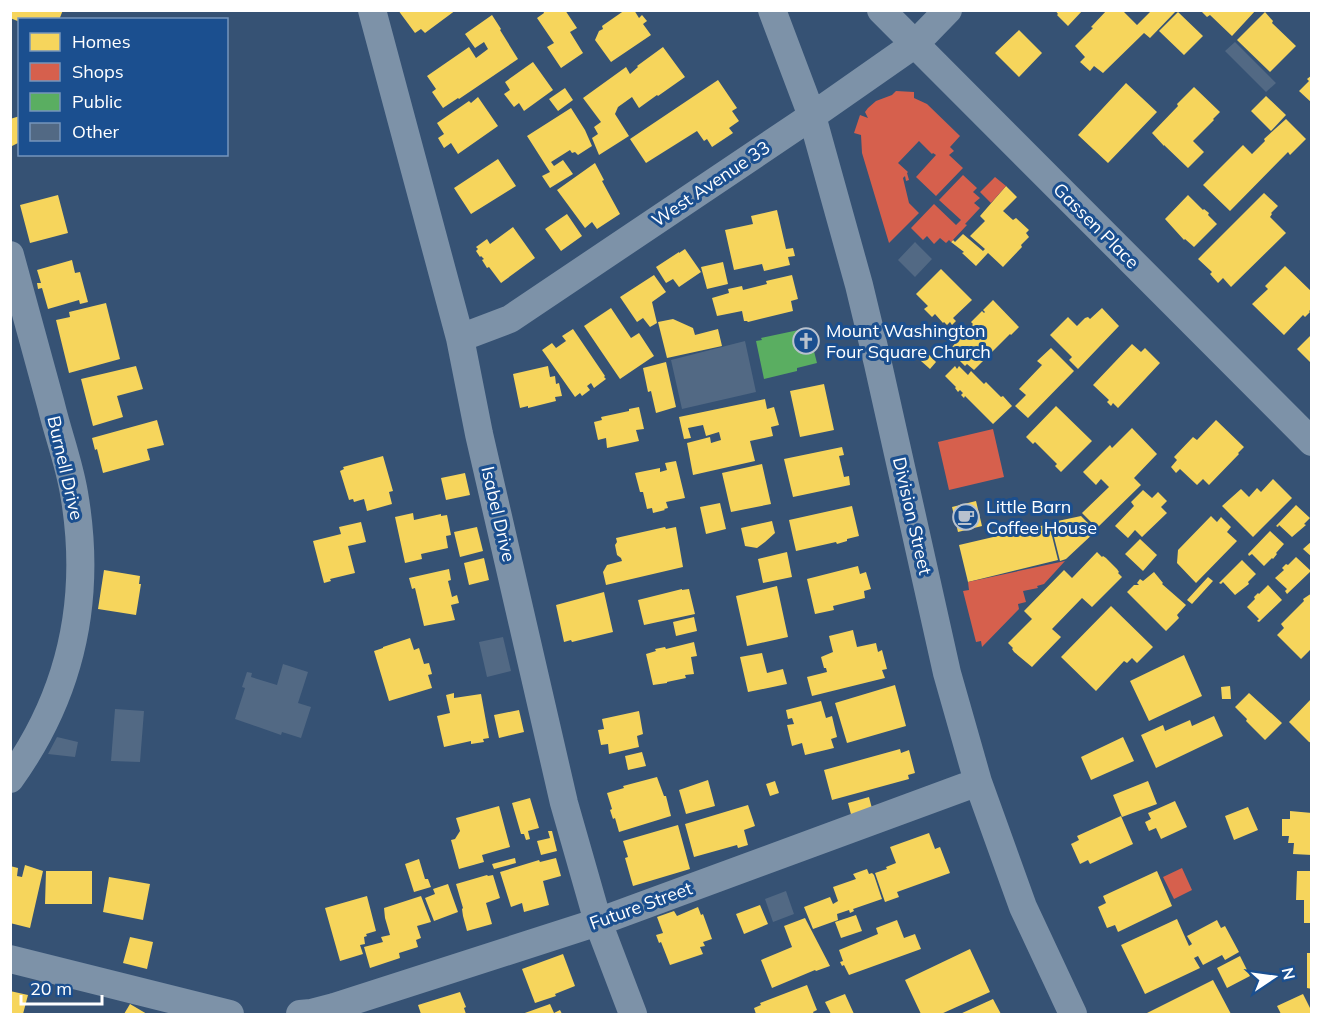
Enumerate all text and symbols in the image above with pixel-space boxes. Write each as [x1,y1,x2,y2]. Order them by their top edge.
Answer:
legend [18,18,228,156]
text: Homes [72,30,131,53]
text: Shops [72,60,124,83]
text: Public [72,90,122,113]
text: Other [72,120,120,143]
street label: West Avenue 33 [647,136,774,232]
street label: Gassen Place [1049,178,1144,273]
place label: Mount Washington Four Square Church [826,319,991,363]
church icon: Mount Washington Four Square Church [791,326,821,356]
street label: Burnell Drive [42,414,89,522]
street label: Division Street [888,455,937,577]
street label: Isabel Drive [476,464,521,564]
place label: Little Barn Coffee House [986,495,1097,539]
cafe icon: Little Barn Coffee House [951,502,981,532]
street label: Future Street [586,876,695,935]
north arrow [1244,947,1304,1007]
text: N [1278,965,1300,982]
scale bar [21,968,102,1006]
text: 20 m [30,977,72,1000]

